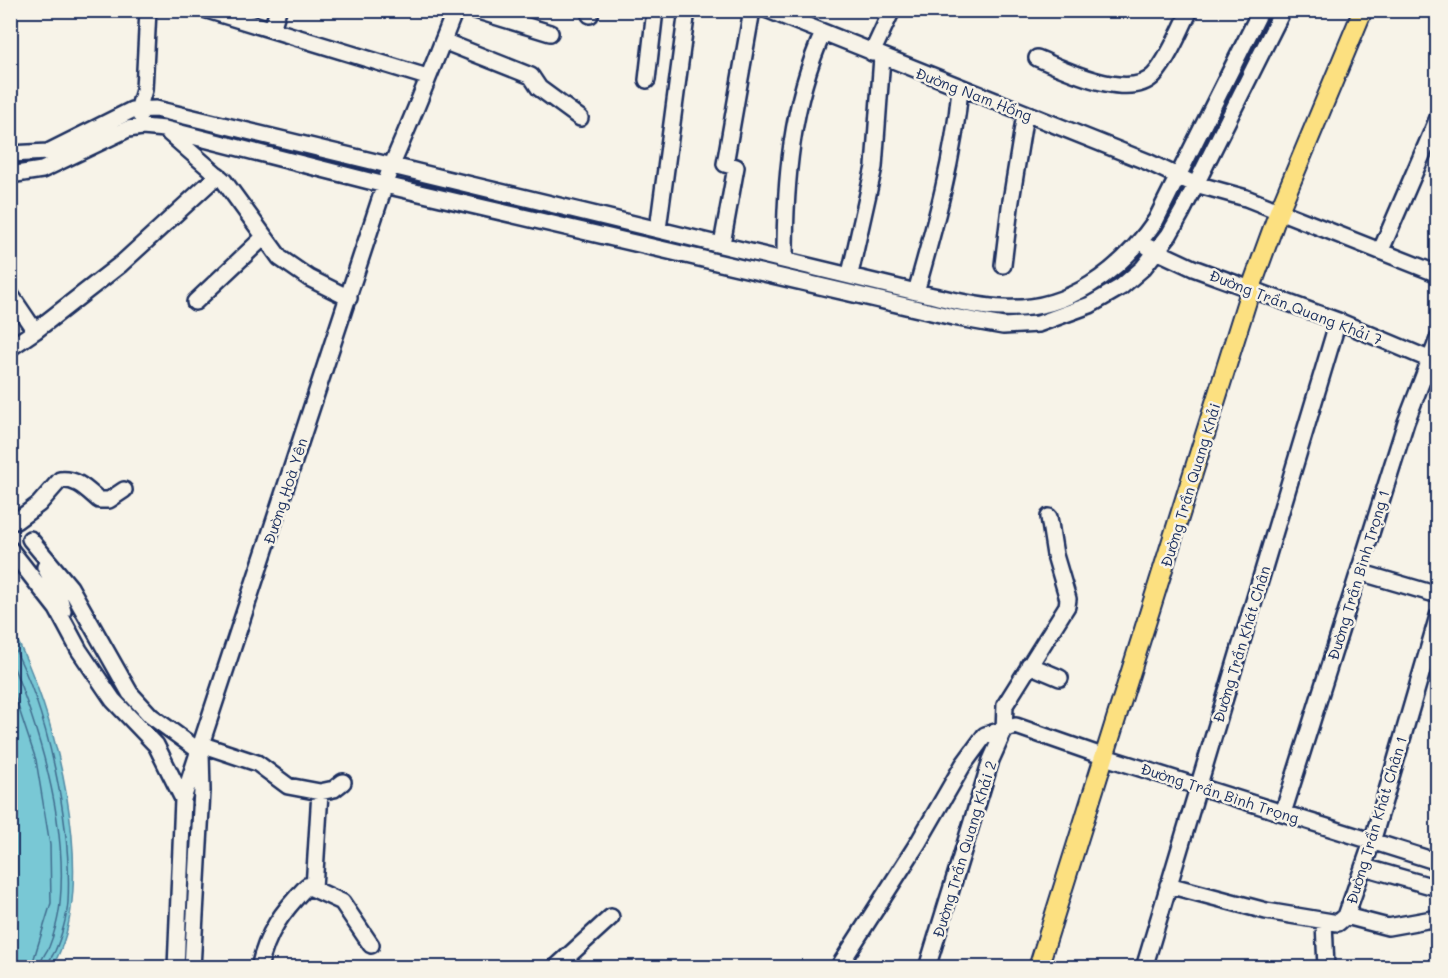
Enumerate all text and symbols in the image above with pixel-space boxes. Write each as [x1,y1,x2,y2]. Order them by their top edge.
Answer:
street label: Đường Nam Hồng [913,63,1036,126]
street label: Đường Trần Quang Khải 7 [1207,265,1385,349]
street label: Đường Trần Quang Khải [1155,400,1225,570]
street label: Đường Hoà Yên [258,435,312,547]
street label: Đường Trần Bình Trọng 1 [1323,487,1393,663]
street label: Đường Trần Khát Chân [1208,563,1274,725]
street label: Đường Trần Khát Chân 1 [1341,734,1411,906]
street label: Đường Trần Quang Khải 2 [928,758,1000,940]
street label: Đường Trần Bình Trọng [1138,758,1302,828]

